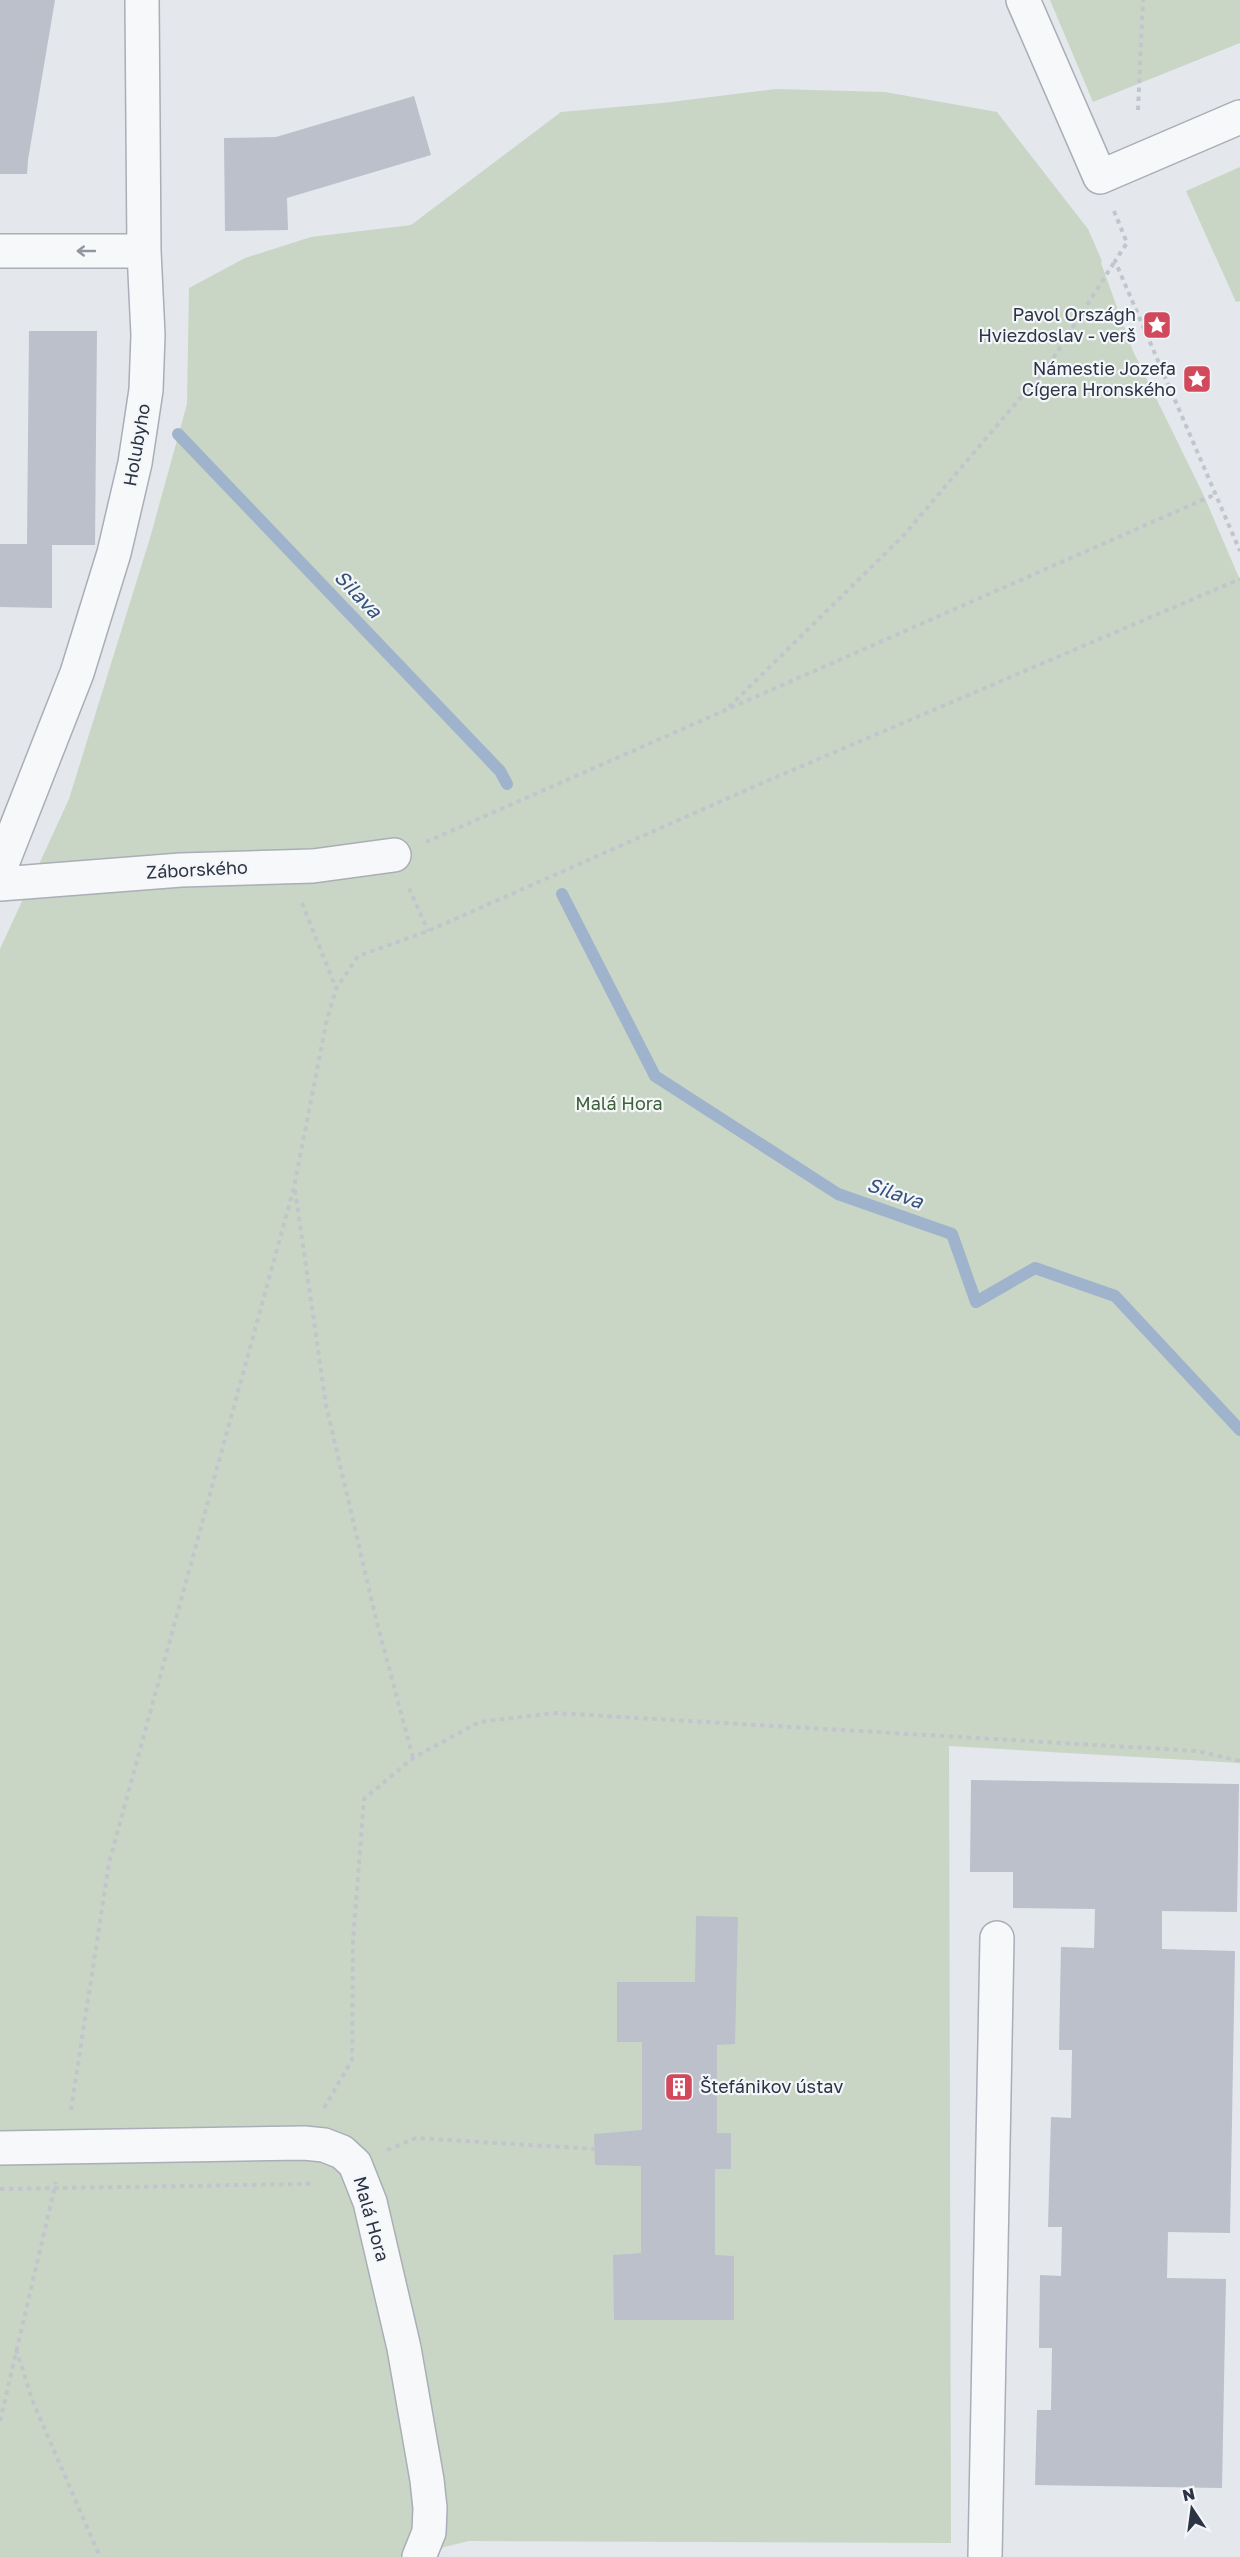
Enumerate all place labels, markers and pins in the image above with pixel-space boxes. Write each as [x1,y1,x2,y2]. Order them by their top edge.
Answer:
place label: Pavol Országh Hviezdoslav - verš [978,303,1136,346]
place icon: Pavol Országh Hviezdoslav - verš [1141,309,1173,341]
place label: Námestie Jozefa Cígera Hronského [1022,357,1176,400]
place icon: Námestie Jozefa Cígera Hronského [1181,363,1213,395]
building icon: Štefánikov ústav [663,2071,695,2103]
place label: Štefánikov ústav [700,2075,843,2097]

